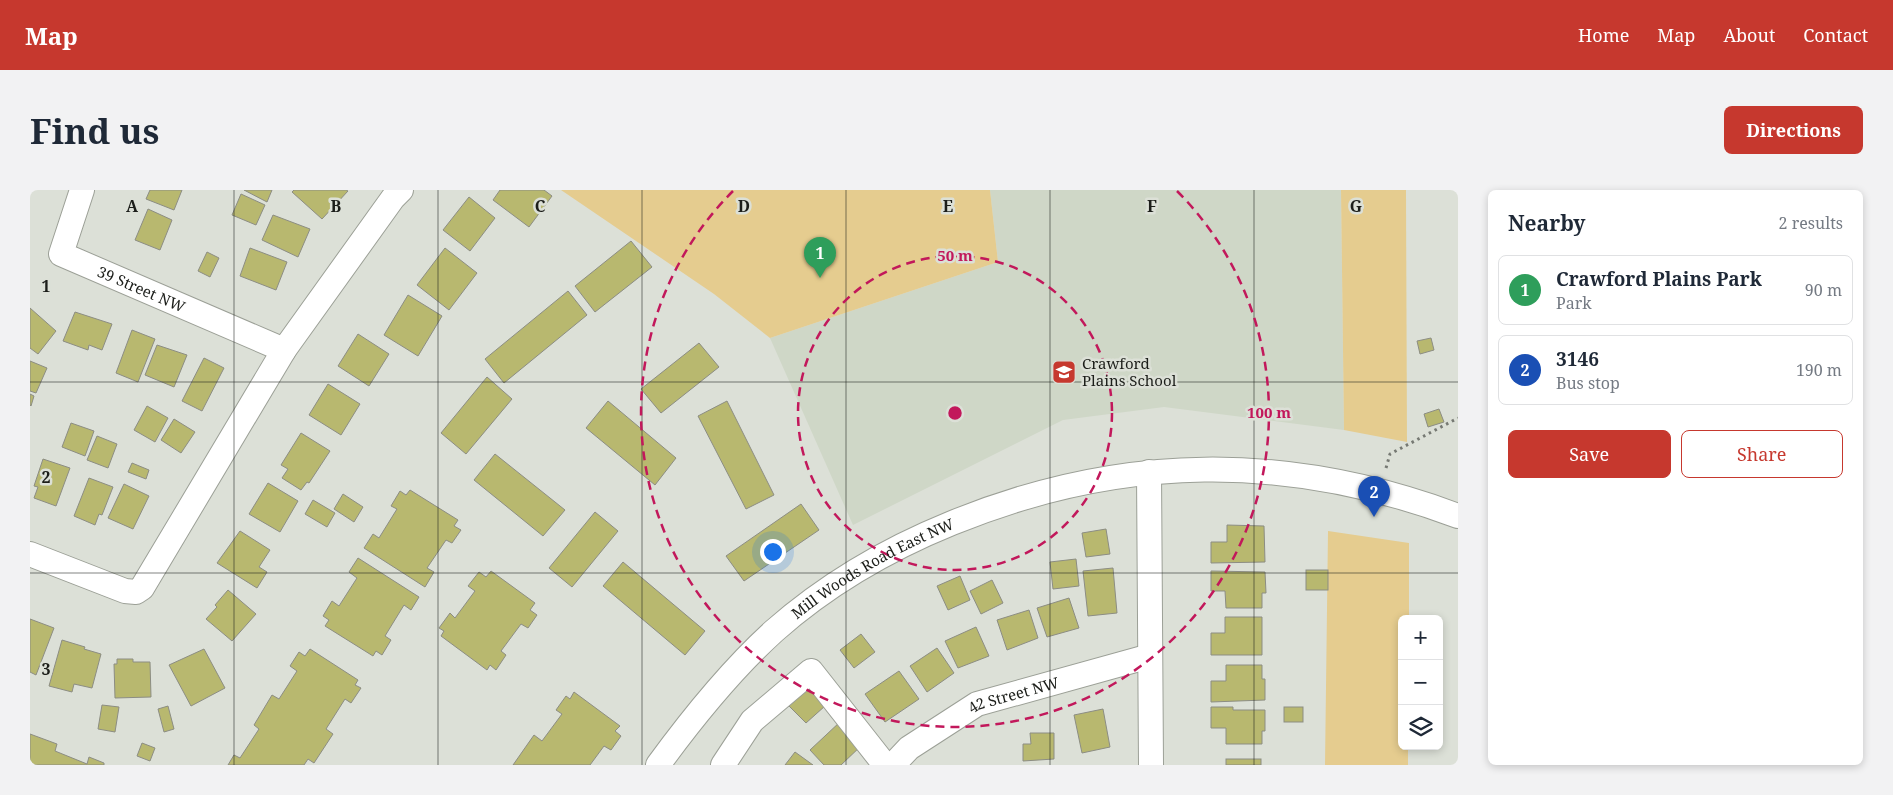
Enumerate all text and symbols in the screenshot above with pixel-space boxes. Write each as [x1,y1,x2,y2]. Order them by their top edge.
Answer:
text: Map [25,19,78,52]
text: Home [1578,23,1629,47]
text: Map [1657,23,1695,47]
text: About [1723,23,1775,47]
text: Contact [1803,23,1868,47]
button: Directions [1724,106,1863,154]
text: Find us [30,107,159,154]
text: A [126,195,139,217]
text: B [331,195,342,217]
text: C [535,195,546,217]
text: D [738,195,750,217]
text: E [943,195,953,217]
text: F [1147,195,1157,217]
text: G [1350,195,1362,217]
text: Nearby [1508,209,1586,237]
text: 2 results [1779,212,1843,234]
pin: 1 [804,237,836,278]
text: 50 m [937,245,973,265]
street label: 39 Street NW [95,261,189,316]
text: Crawford Plains Park [1556,266,1762,292]
text: 1 [41,275,51,297]
text: 1 [1520,279,1530,301]
text: 90 m [1805,279,1842,301]
text: Park [1556,292,1592,314]
text: 3146 [1556,346,1599,372]
place label: Crawford Plains School [1082,353,1177,390]
school or university icon: Crawford Plains School [1051,359,1077,385]
text: 2 [1520,359,1530,381]
text: 190 m [1796,359,1842,381]
text: Bus stop [1556,372,1620,394]
text: 100 m [1247,402,1291,422]
centre of rings [946,404,964,422]
button: Save [1508,430,1671,478]
button: Share [1681,430,1843,478]
text: 2 [41,466,51,488]
pin: 2 [1358,476,1390,517]
street label: Mill Woods Road East NW [787,513,957,623]
your location [760,539,786,565]
map controls [1398,615,1443,750]
button: + [1398,615,1443,660]
text: 3 [41,658,51,680]
button: − [1398,660,1443,705]
street label: 42 Street NW [964,672,1061,717]
button: layers [1398,705,1443,750]

